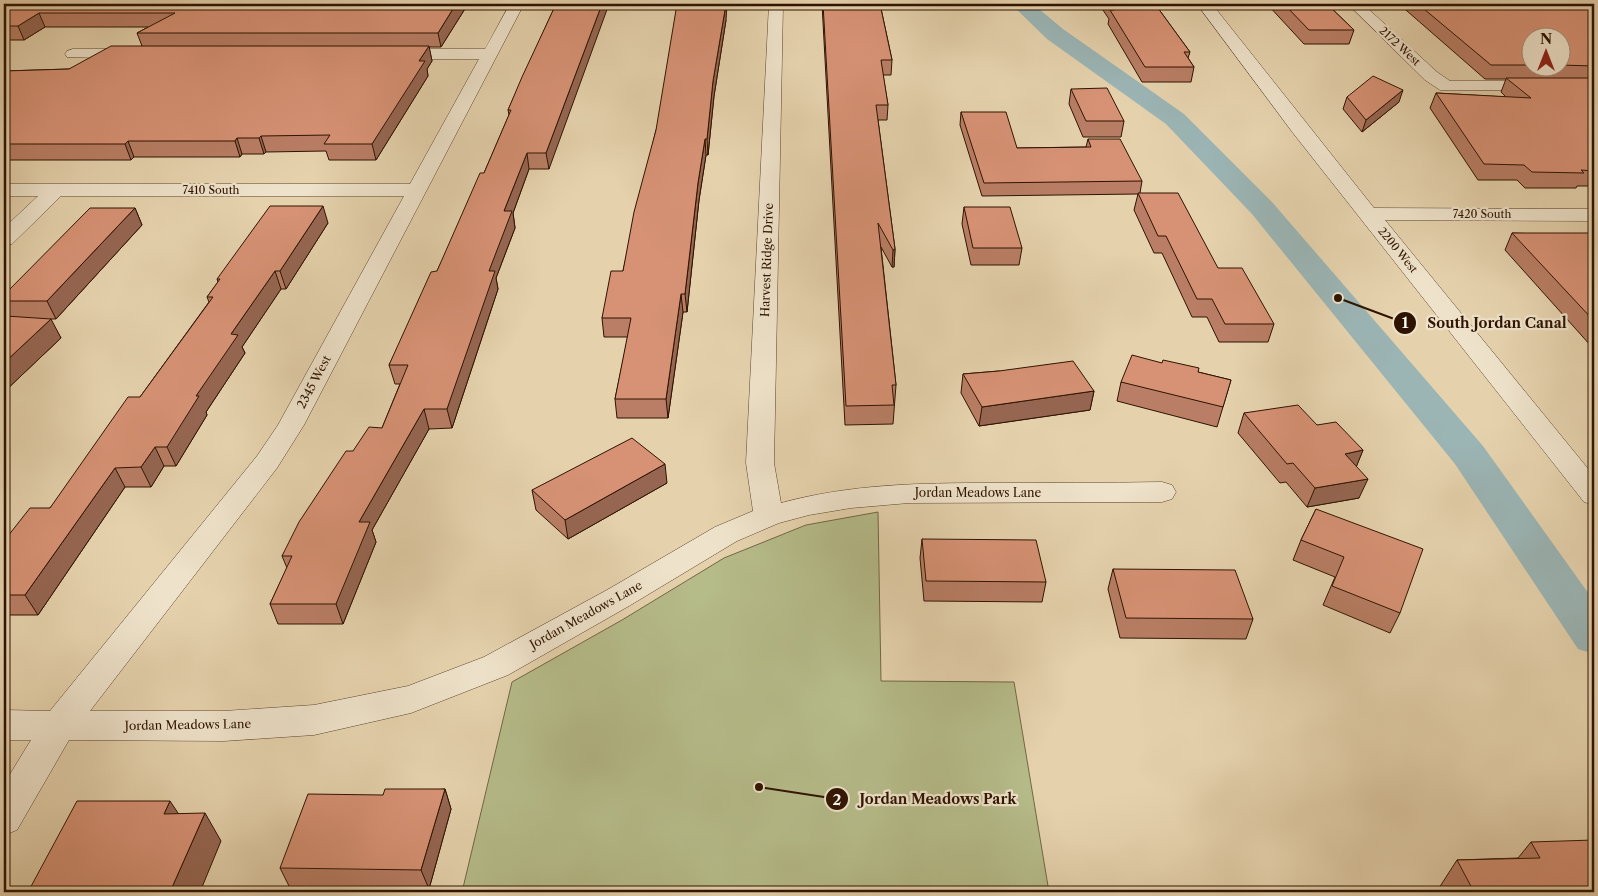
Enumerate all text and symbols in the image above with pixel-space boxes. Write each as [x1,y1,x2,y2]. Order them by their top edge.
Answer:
street label: 2172 West [1377,23,1424,69]
north arrow [1520,28,1570,78]
text: N [1540,30,1552,48]
street label: 7410 South [183,183,240,197]
street label: Harvest Ridge Drive [757,202,776,317]
street label: 7420 South [1453,207,1511,221]
street label: 2200 West [1375,224,1421,276]
callout: South Jordan Canal [1392,308,1577,337]
text: 1 [1402,313,1409,332]
text: South Jordan Canal [1427,314,1567,332]
street label: 2345 West [293,352,334,411]
street label: Jordan Meadows Lane [913,485,1042,500]
street label: Jordan Meadows Lane [525,577,645,653]
street label: Jordan Meadows Lane [123,716,252,733]
callout: Jordan Meadows Park [825,785,1027,814]
text: 2 [833,790,842,809]
text: Jordan Meadows Park [856,790,1017,808]

